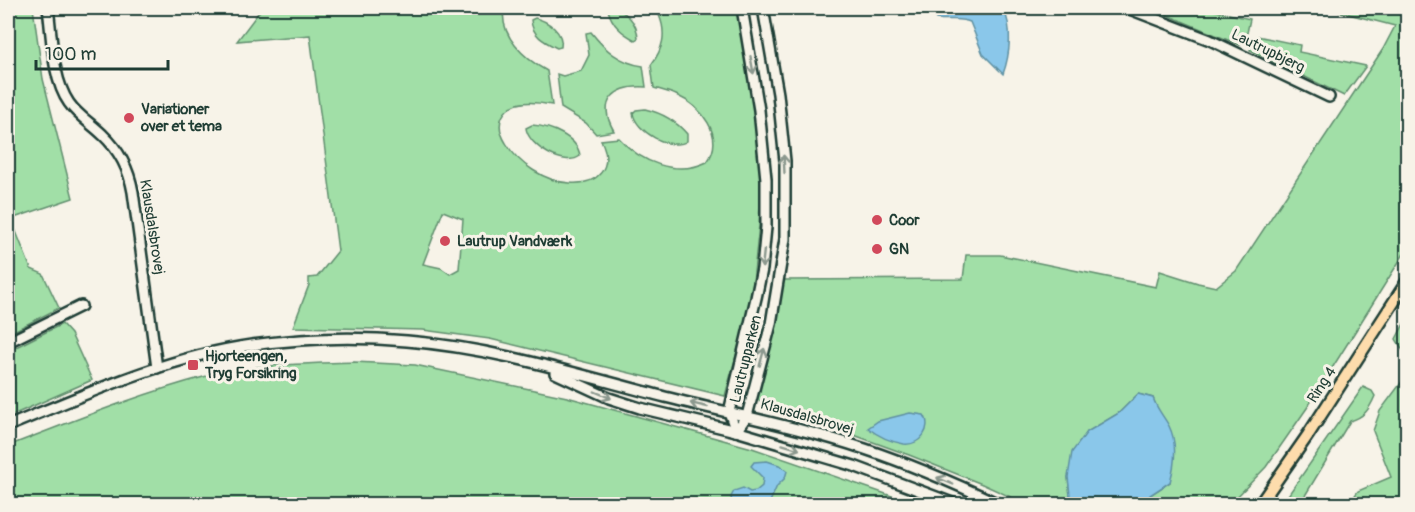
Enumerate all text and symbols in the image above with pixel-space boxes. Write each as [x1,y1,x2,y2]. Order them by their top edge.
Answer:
street label: Lautrupbjerg [1228,25,1308,77]
scale bar [36,33,168,71]
text: 100 m [45,43,97,66]
one-way arrow [747,55,758,74]
place label: Variationer over et tema [140,100,222,136]
marker: Variationer over et tema [122,111,136,125]
one-way arrow [779,155,790,175]
street label: Klausdalsbrovej [135,178,169,276]
place label: Coor [889,211,920,230]
marker: Coor [870,213,884,227]
place label: Lautrup Vandværk [457,232,573,251]
marker: Lautrup Vandværk [438,234,452,248]
place label: GN [889,240,909,259]
marker: GN [870,242,884,256]
one-way arrow [757,249,768,269]
street label: Lautrupparken [726,313,766,405]
place label: Hjorteengen, Tryg Forsikring [204,347,297,383]
one-way arrow [757,348,769,367]
marker: Hjorteengen, Tryg Forsikring [186,358,200,372]
street label: Ring 4 [1303,363,1341,407]
one-way arrow [594,390,612,401]
street label: Klausdalsbrovej [758,395,856,439]
one-way arrow [690,398,709,410]
one-way arrow [781,442,800,453]
one-way arrow [937,475,955,486]

